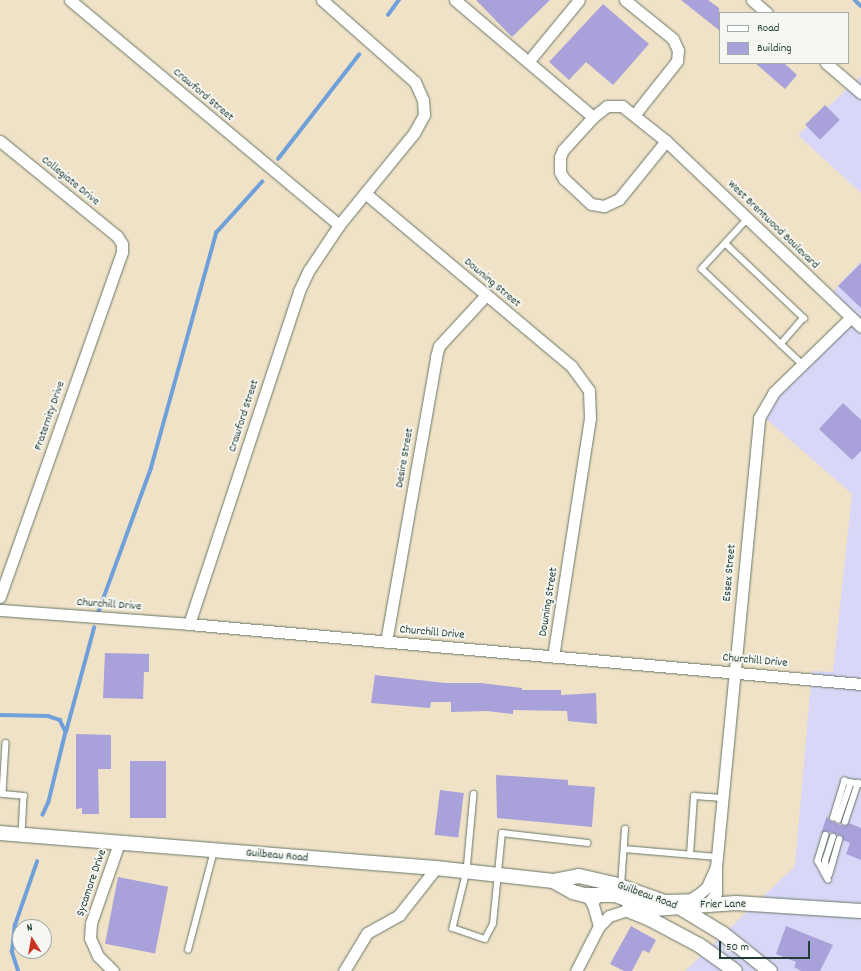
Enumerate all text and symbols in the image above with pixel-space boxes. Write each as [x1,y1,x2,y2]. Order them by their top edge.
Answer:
legend [719,12,849,64]
text: Road [757,20,779,37]
text: Building [757,40,792,57]
street label: Crawford Street [170,65,236,125]
street label: Collegiate Drive [38,153,102,209]
street label: West Brentwood Boulevard [724,178,822,272]
street label: Downing Street [461,255,523,311]
street label: Crawford Street [226,378,262,454]
street label: Fraternity Drive [31,379,69,453]
street label: Desire Street [393,427,417,489]
street label: Essex Street [720,544,740,602]
street label: Downing Street [536,566,562,638]
street label: Churchill Drive [76,596,142,614]
street label: Churchill Drive [399,623,465,643]
street label: Churchill Drive [722,651,788,671]
street label: Guilbeau Road [245,846,309,866]
street label: Sycamore Drive [74,848,110,918]
street label: Guilbeau Road [615,879,679,913]
street label: Frier Lane [700,897,746,913]
north arrow [12,919,52,959]
text: N [26,920,34,937]
scale bar [721,933,812,959]
text: 50 m [726,939,749,956]

